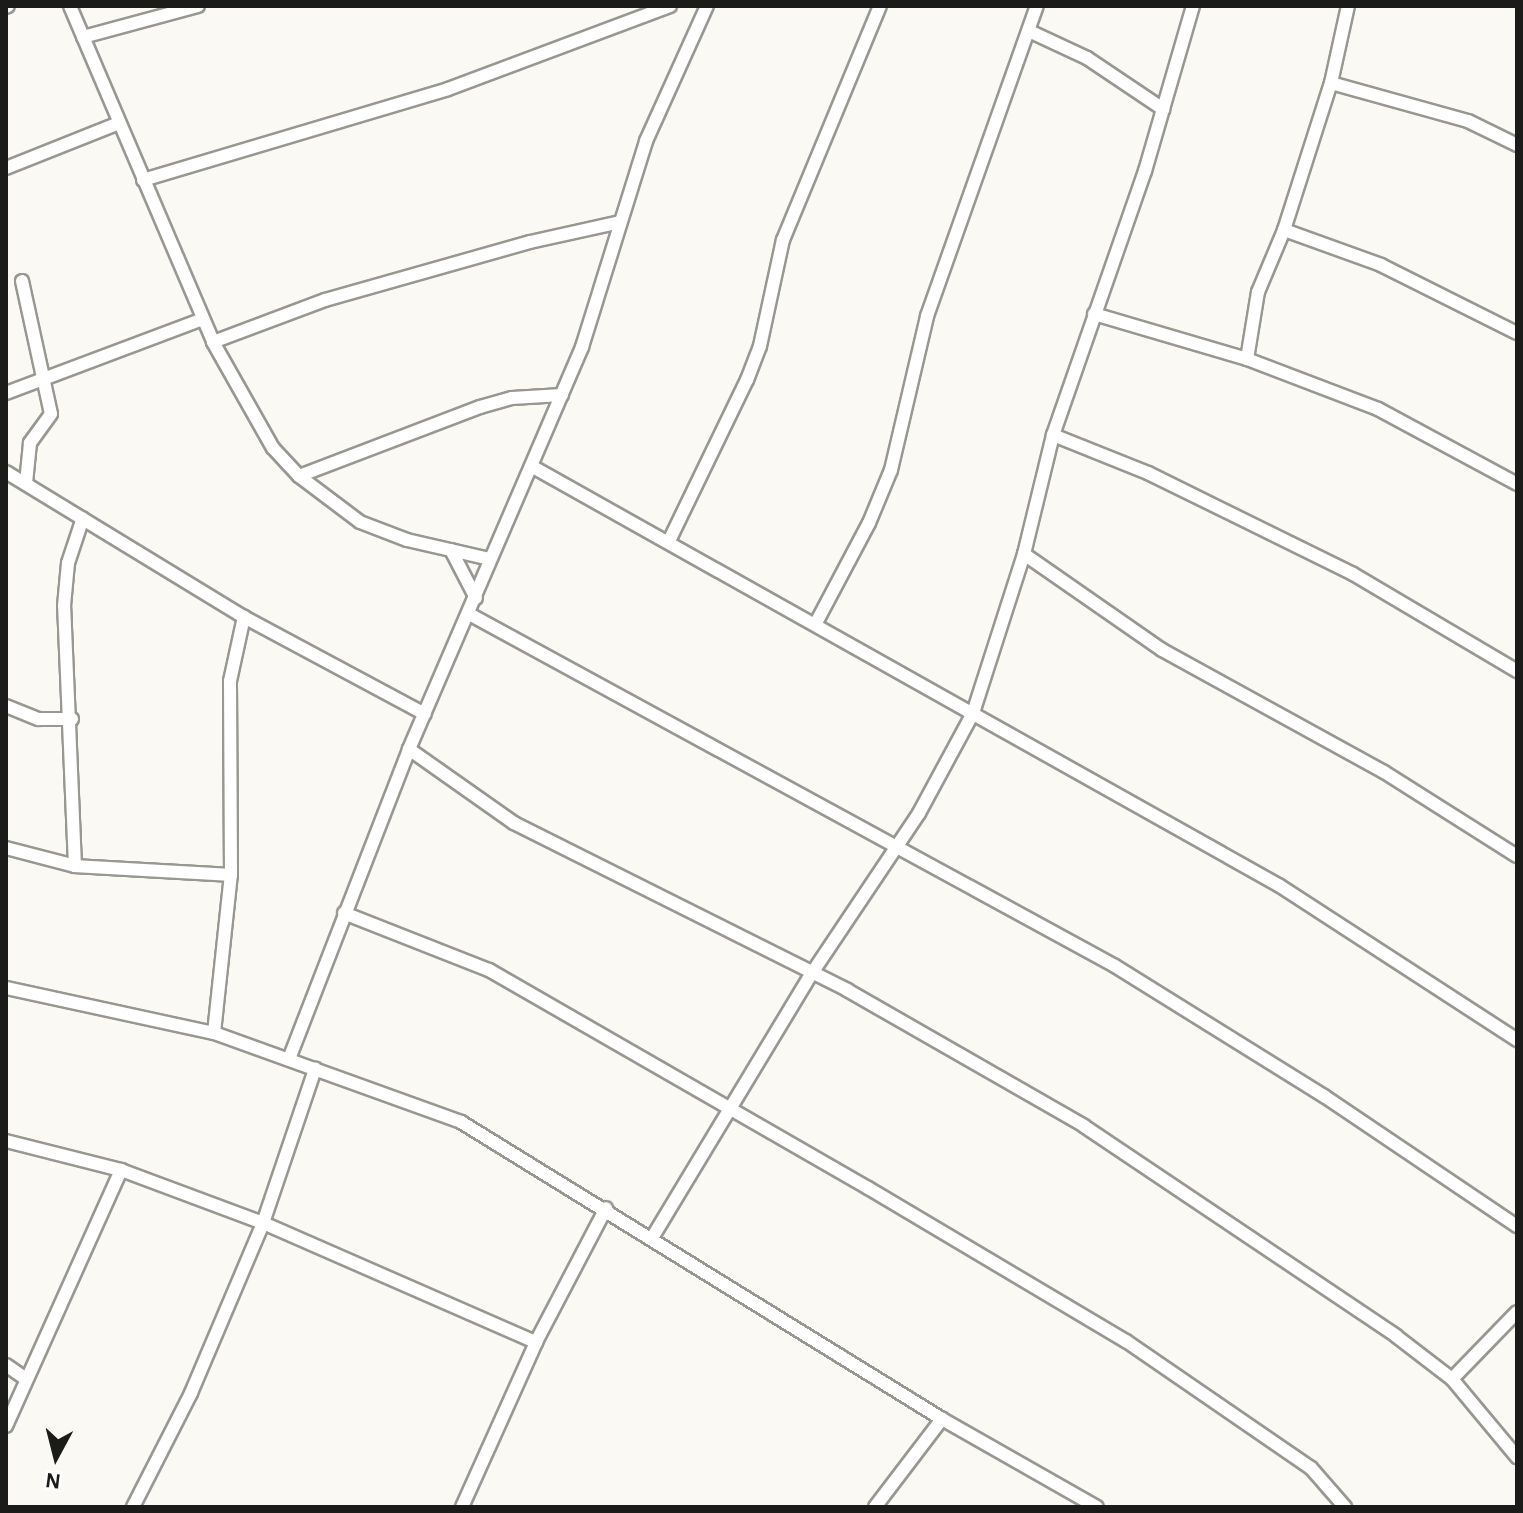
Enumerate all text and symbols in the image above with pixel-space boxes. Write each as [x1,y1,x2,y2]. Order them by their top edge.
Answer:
north arrow [16,1417,96,1497]
text: N [44,1469,62,1493]

